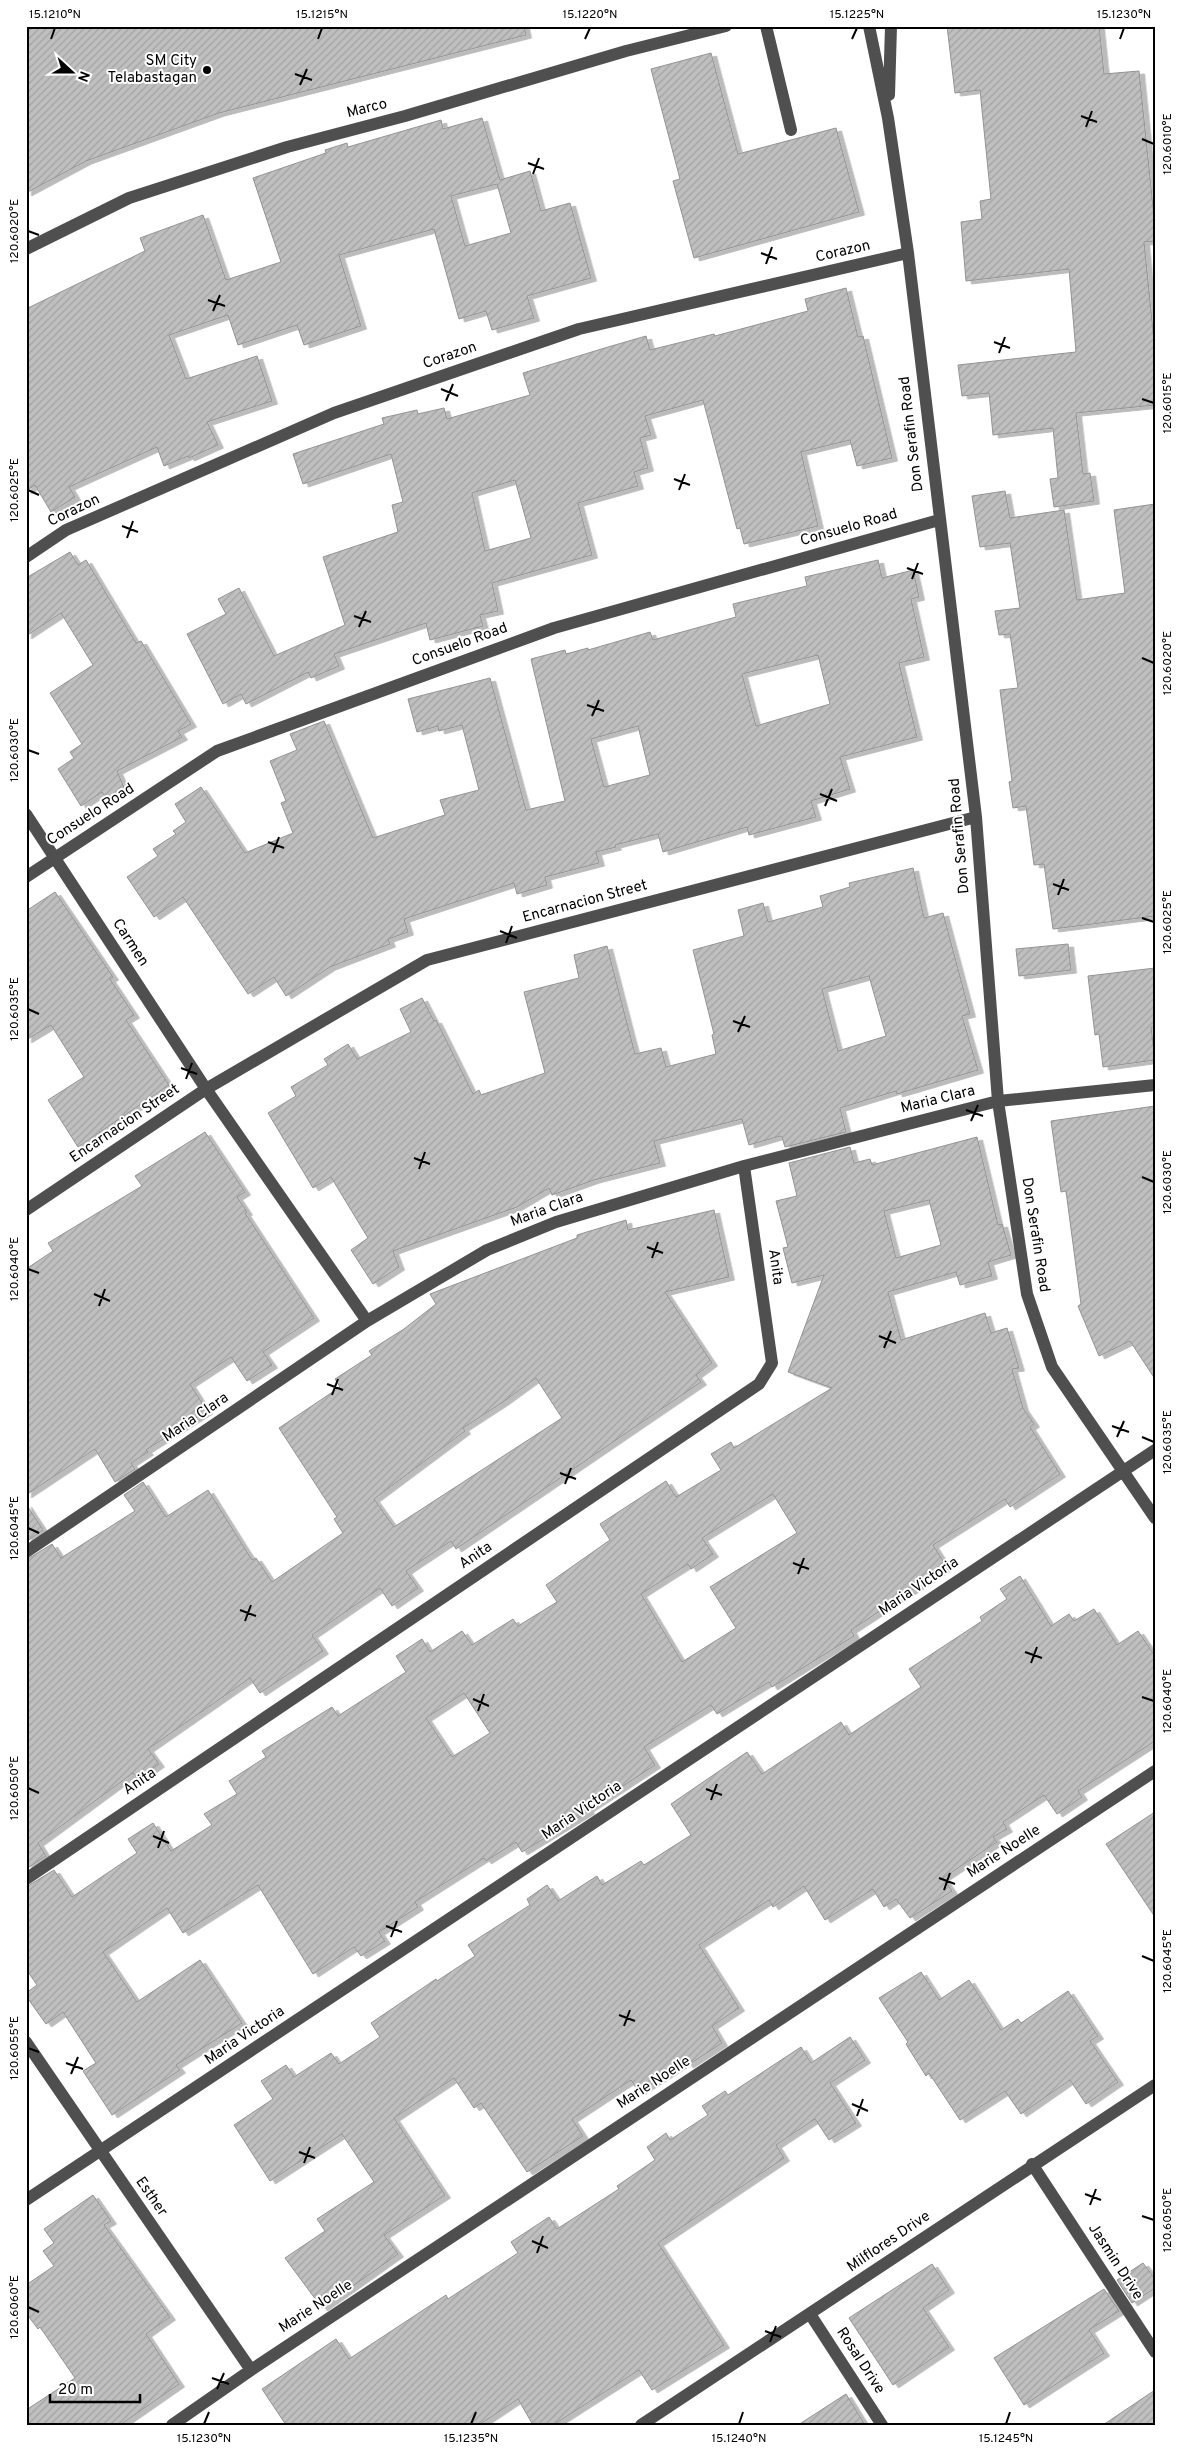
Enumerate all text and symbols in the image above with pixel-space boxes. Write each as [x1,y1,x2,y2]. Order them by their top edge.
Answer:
text: 15.1210°N [29,7,81,23]
text: 15.1215°N [296,7,348,23]
text: 15.1220°N [563,7,617,23]
text: 15.1225°N [830,7,884,23]
text: 15.1230°N [1097,7,1151,23]
north arrow [48,48,98,98]
place label: SM City Telabastagan [108,52,197,88]
marker: SM City Telabastagan [201,64,213,76]
text: N [73,68,92,84]
street label: Marco [345,95,389,123]
text: 120.6010°E [1160,113,1176,175]
text: 120.6020°E [7,199,23,263]
street label: Corazon [814,236,872,268]
street label: Corazon [421,338,479,374]
text: 120.6015°E [1160,372,1176,434]
street label: Don Serafin Road [895,375,929,493]
text: 120.6025°E [7,458,23,522]
street label: Corazon [45,490,103,532]
street label: Consuelo Road [798,505,900,551]
street label: Consuelo Road [410,619,510,671]
text: 120.6020°E [1160,631,1176,695]
text: 120.6030°E [7,718,23,782]
street label: Don Serafin Road [945,777,975,895]
street label: Consuelo Road [44,780,138,850]
street label: Encarnacion Street [521,876,649,928]
text: 120.6025°E [1160,890,1176,954]
street label: Carmen [108,916,152,970]
text: 120.6035°E [7,977,23,1041]
street label: Encarnacion Street [67,1080,183,1168]
street label: Maria Clara [899,1082,977,1118]
text: 120.6030°E [1160,1150,1176,1214]
street label: Don Serafin Road [1017,1176,1053,1294]
street label: Maria Clara [508,1188,586,1232]
text: 120.6040°E [7,1237,23,1301]
street label: Anita [763,1248,787,1286]
street label: Maria Clara [159,1389,233,1447]
text: 120.6035°E [1160,1410,1176,1474]
text: 120.6045°E [7,1496,23,1560]
street label: Anita [456,1538,496,1574]
street label: Maria Victoria [875,1553,963,1621]
text: 120.6040°E [1160,1669,1176,1733]
text: 120.6050°E [7,1756,23,1820]
street label: Anita [120,1764,160,1800]
street label: Maria Victoria [538,1777,626,1845]
street label: Marie Noelle [964,1821,1044,1883]
text: 120.6045°E [1160,1929,1176,1993]
street label: Maria Victoria [201,2002,289,2070]
text: 120.6055°E [7,2016,23,2080]
street label: Marie Noelle [614,2052,694,2114]
street label: Esther [131,2174,171,2220]
text: 120.6050°E [1160,2188,1176,2252]
street label: Milflores Drive [844,2207,934,2277]
street label: Jasmin Drive [1083,2220,1147,2304]
text: 120.6060°E [7,2275,23,2339]
street label: Marie Noelle [276,2276,356,2338]
street label: Rosal Drive [831,2324,889,2398]
scale bar [50,2371,140,2403]
text: 20 m [58,2381,93,2400]
text: 15.1230°N [177,2431,231,2447]
text: 15.1235°N [444,2431,498,2447]
text: 15.1240°N [712,2431,766,2447]
text: 15.1245°N [979,2431,1033,2447]

